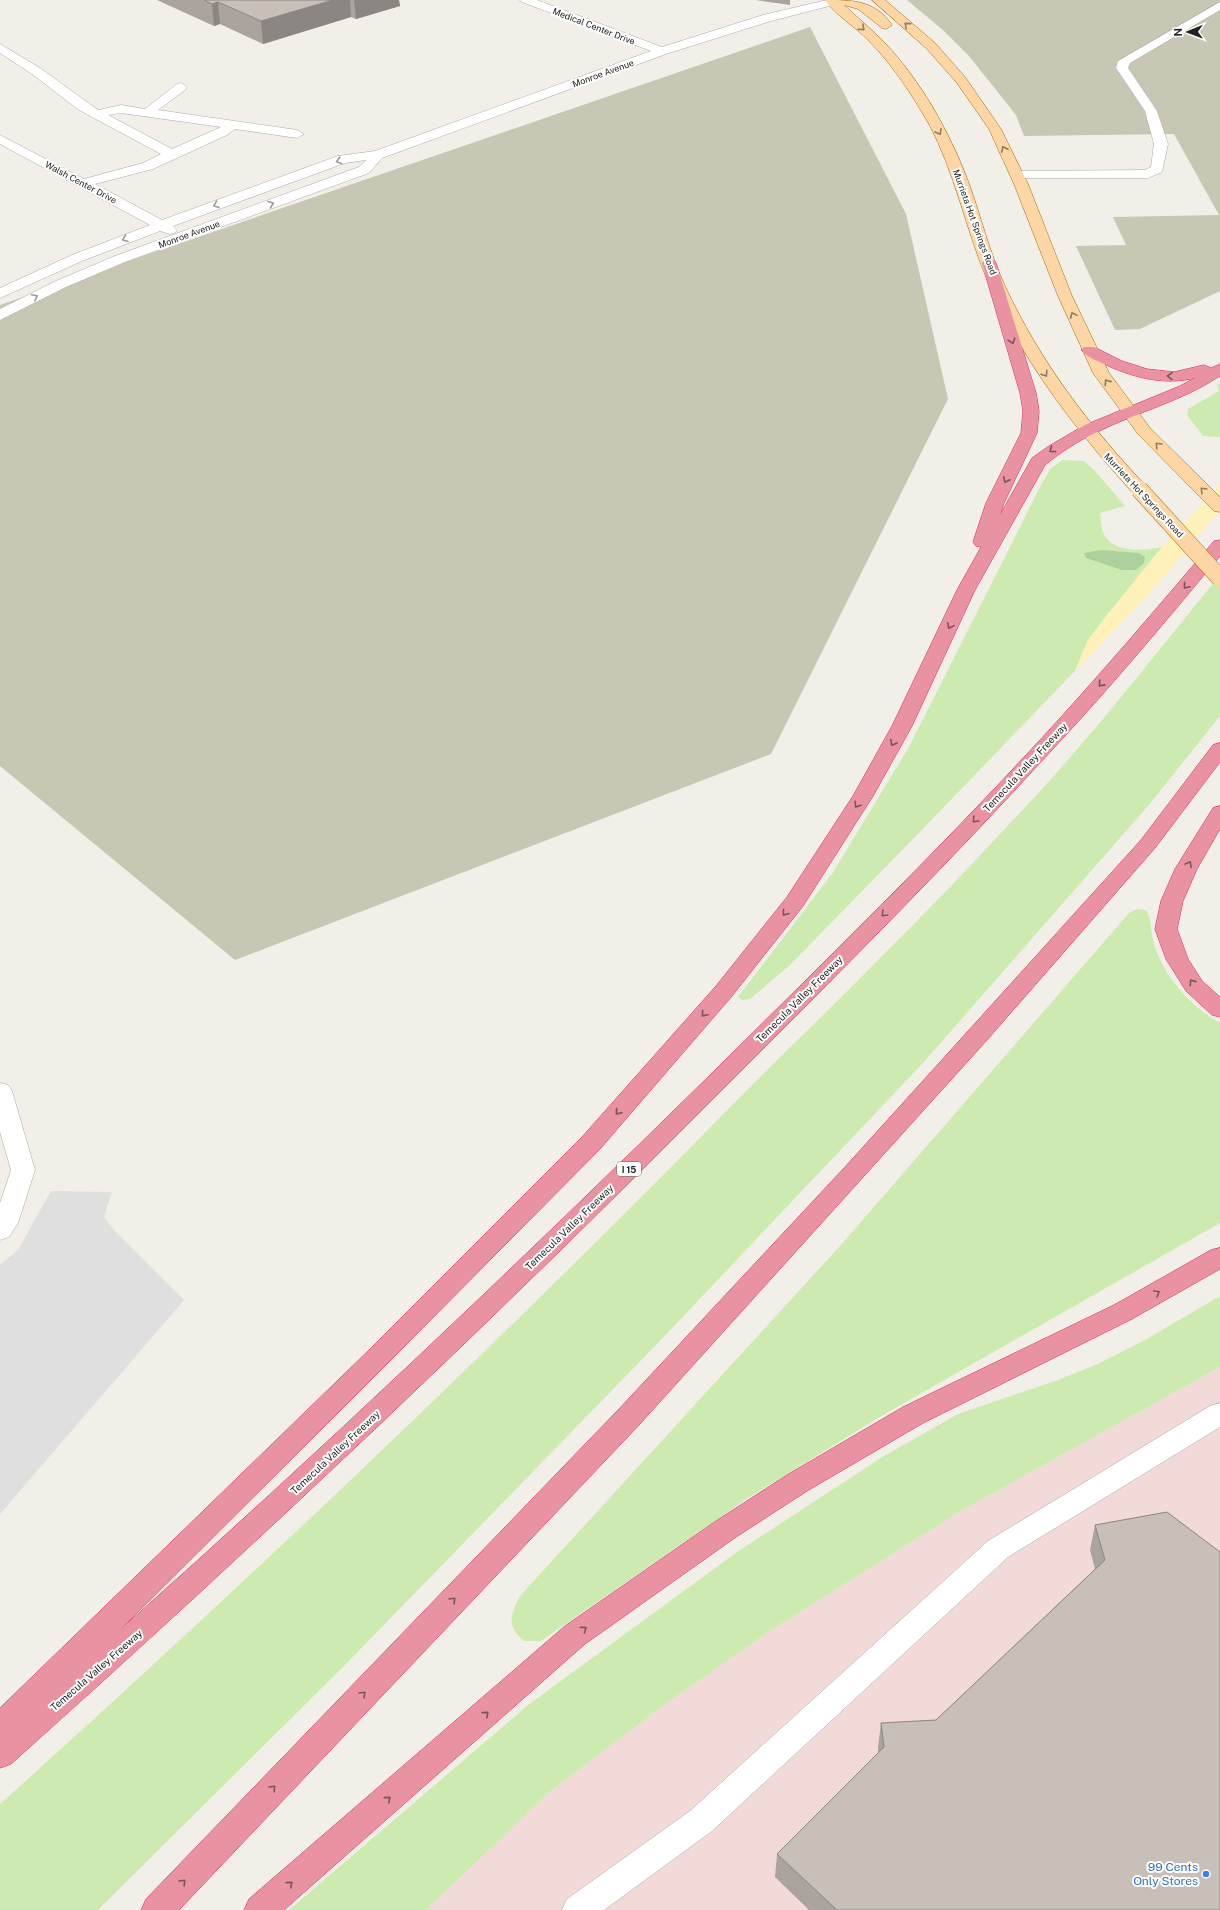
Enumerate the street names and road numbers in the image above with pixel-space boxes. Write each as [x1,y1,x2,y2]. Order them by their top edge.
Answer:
street label: Medical Center Drive [551,5,637,47]
street label: Monroe Avenue [571,57,635,89]
street label: Walsh Center Drive [43,158,119,206]
street label: Murrieta Hot Springs Road [951,168,999,276]
street label: Monroe Avenue [157,218,221,250]
street label: Murrieta Hot Springs Road [1102,451,1186,539]
street label: Temecula Valley Freeway [981,719,1070,814]
street label: Temecula Valley Freeway [753,953,845,1045]
road number: I 15 [617,1162,641,1176]
street label: Temecula Valley Freeway [523,1181,616,1272]
street label: Temecula Valley Freeway [288,1407,383,1496]
street label: Temecula Valley Freeway [48,1627,145,1713]

